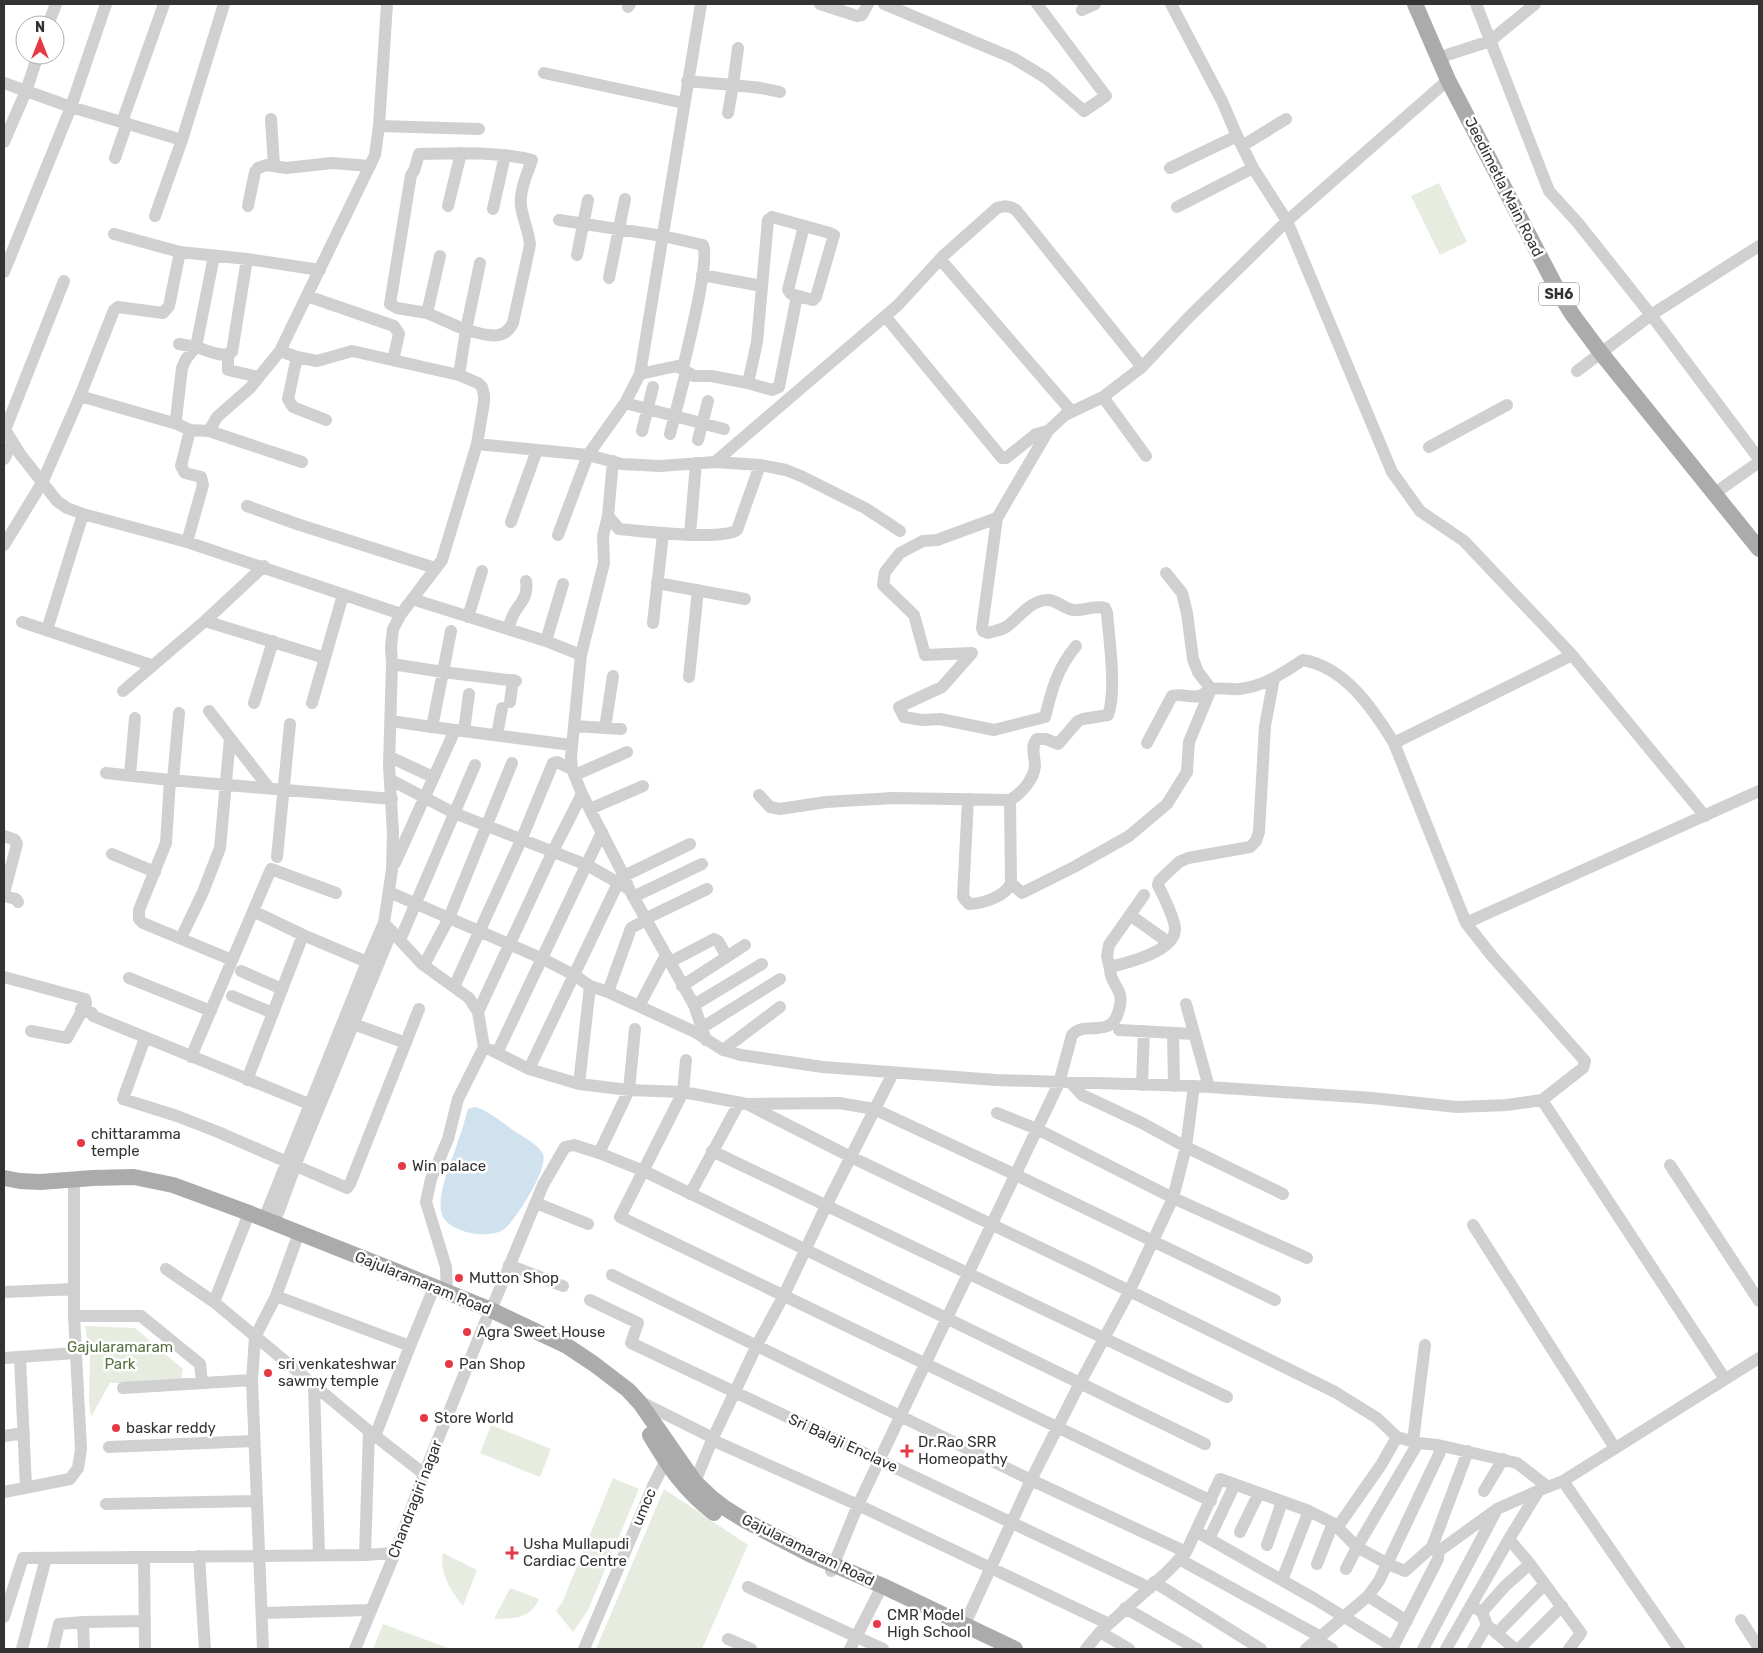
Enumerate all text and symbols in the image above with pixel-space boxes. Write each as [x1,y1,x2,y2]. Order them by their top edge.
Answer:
north arrow [15,15,65,65]
text: N [35,19,45,36]
street label: Jeedimetla Main Road [1461,114,1547,260]
road number: SH6 [1539,282,1579,306]
place label: chittaramma temple [91,1125,181,1160]
marker: chittaramma temple [75,1137,87,1149]
place label: Win palace [412,1157,486,1175]
marker: Win palace [396,1160,408,1172]
street label: Gajularamaram Road [352,1247,494,1319]
place label: Mutton Shop [469,1269,559,1287]
marker: Mutton Shop [453,1272,465,1284]
place label: Agra Sweet House [477,1323,605,1341]
marker: Agra Sweet House [461,1326,473,1338]
park label: Gajularamaram Park [67,1338,173,1373]
place label: sri venkateshwar sawmy temple [278,1355,397,1390]
place label: Pan Shop [459,1355,526,1373]
marker: Pan Shop [443,1358,455,1370]
marker: sri venkateshwar sawmy temple [262,1367,274,1379]
place label: Store World [434,1409,514,1427]
street label: Sri Balaji Enclave [785,1410,901,1476]
marker: Store World [418,1412,430,1424]
place label: baskar reddy [126,1419,216,1437]
marker: baskar reddy [110,1422,122,1434]
place label: Dr.Rao SRR Homeopathy [918,1433,1008,1468]
street label: Chandragiri nagar [384,1437,446,1561]
marker: Dr.Rao SRR Homeopathy [900,1444,914,1458]
street label: umcc [628,1486,660,1528]
street label: Gajularamaram Road [739,1510,877,1590]
place label: Usha Mullapudi Cardiac Centre [523,1535,629,1570]
marker: Usha Mullapudi Cardiac Centre [505,1546,519,1560]
place label: CMR Model High School [887,1606,971,1641]
marker: CMR Model High School [871,1618,883,1630]

